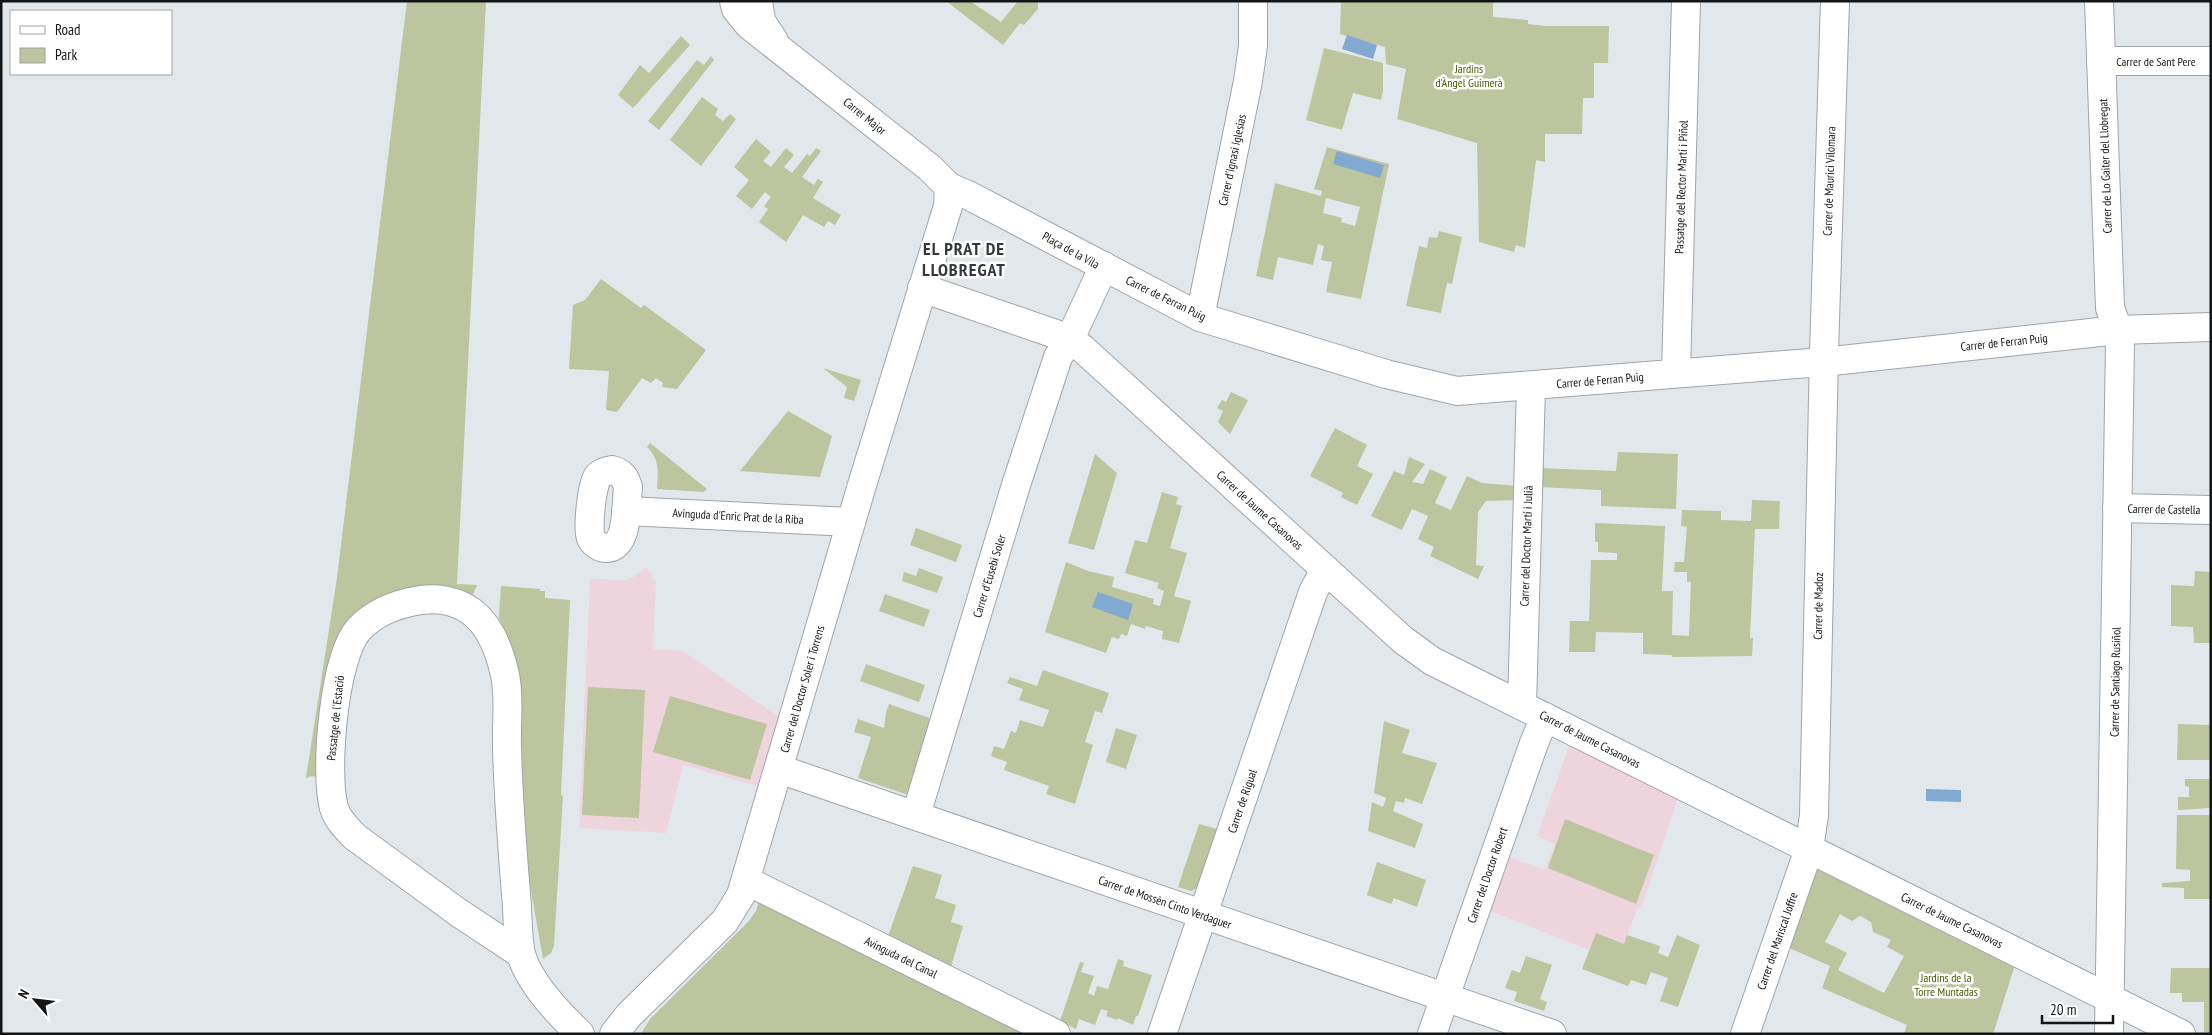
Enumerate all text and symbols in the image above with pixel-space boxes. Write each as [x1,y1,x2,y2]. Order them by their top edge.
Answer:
legend [10,10,172,75]
text: Road [55,20,81,39]
text: Park [55,45,77,64]
street label: Carrer de Sant Pere [2116,54,2196,69]
park label: Jardins d'Àngel Guimerà [1435,61,1503,90]
street label: Carrer Major [840,94,890,138]
street label: Carrer de Lo Gaiter del Llobregat [2095,98,2115,234]
street label: Carrer d'Ignasi Iglesias [1215,113,1249,207]
street label: Passatge del Rector Martí i Piñol [1671,120,1691,254]
street label: Carrer de Maurici Vilomara [1820,126,1838,236]
street label: Plaça de la Vila [1040,228,1102,272]
district label: EL PRAT DE LLOBREGAT [922,237,1006,281]
street label: Carrer de Ferran Puig [1123,272,1209,324]
street label: Carrer de Ferran Puig [1960,330,2048,354]
street label: Carrer de Ferran Puig [1556,369,1644,391]
street label: Carrer de Jaume Casanovas [1214,467,1306,553]
street label: Carrer del Doctor Martí i Julià [1516,485,1536,607]
street label: Carrer de Castella [2127,501,2201,517]
street label: Avinguda d'Enric Prat de la Riba [672,505,804,527]
street label: Carrer d'Eusebi Soler [969,532,1009,619]
street label: Carrer de Madoz [1810,572,1826,640]
street label: Carrer del Doctor Soler i Torrens [777,624,827,754]
street label: Carrer de Santiago Rusiñol [2107,627,2123,737]
street label: Passatge de l'Estació [323,675,347,761]
street label: Carrer de Jaume Casanovas [1537,707,1643,771]
street label: Carrer de Rigual [1224,767,1260,835]
street label: Carrer del Doctor Robert [1464,824,1511,925]
street label: Carrer de Mossèn Cinto Verdaguer [1096,872,1234,932]
street label: Carrer de Jaume Casanovas [1899,889,2005,951]
street label: Carrer del Mariscal Joffre [1753,890,1801,992]
street label: Avinguda del Canal [862,933,940,981]
park label: Jardins de la Torre Muntadas [1914,970,1978,999]
north arrow [10,975,60,1025]
text: N [14,986,33,1001]
scale bar [2042,992,2113,1024]
text: 20 m [2050,1000,2076,1019]

